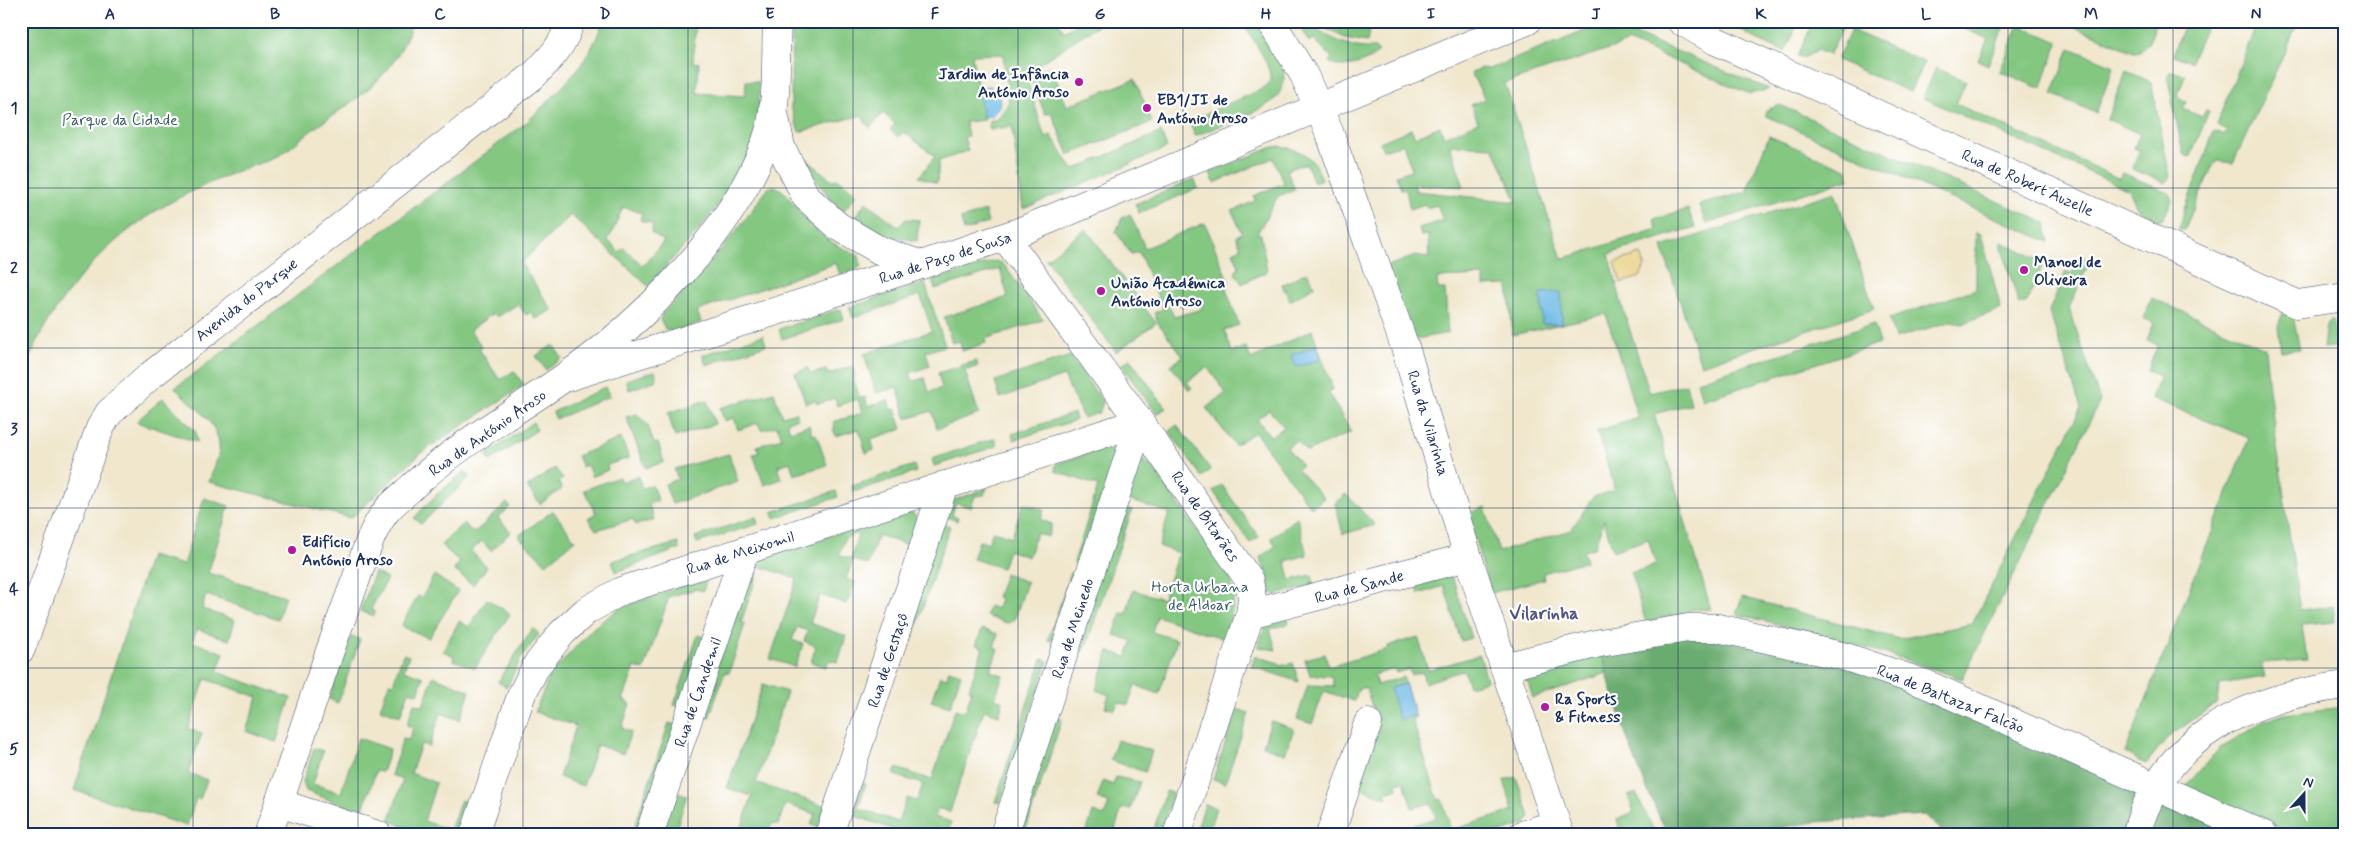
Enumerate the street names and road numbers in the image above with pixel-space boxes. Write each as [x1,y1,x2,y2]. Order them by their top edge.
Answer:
street label: Rua de Robert Auzelle [1958,145,2097,222]
street label: Rua de Paço de Sousa [877,227,1014,290]
street label: Avenida do Parque [191,254,302,347]
street label: Rua da Vilarinha [1402,368,1454,479]
street label: Rua de António Aroso [425,385,551,482]
street label: Rua de Bitarães [1166,467,1244,566]
street label: Rua de Meixomil [684,526,797,581]
street label: Rua de Sande [1313,565,1406,609]
street label: Rua de Meinedo [1047,576,1100,681]
street label: Rua de Gestaçô [863,610,914,711]
street label: Rua de Candemil [670,635,727,750]
street label: Rua de Baltazar Falcão [1874,660,2027,739]

